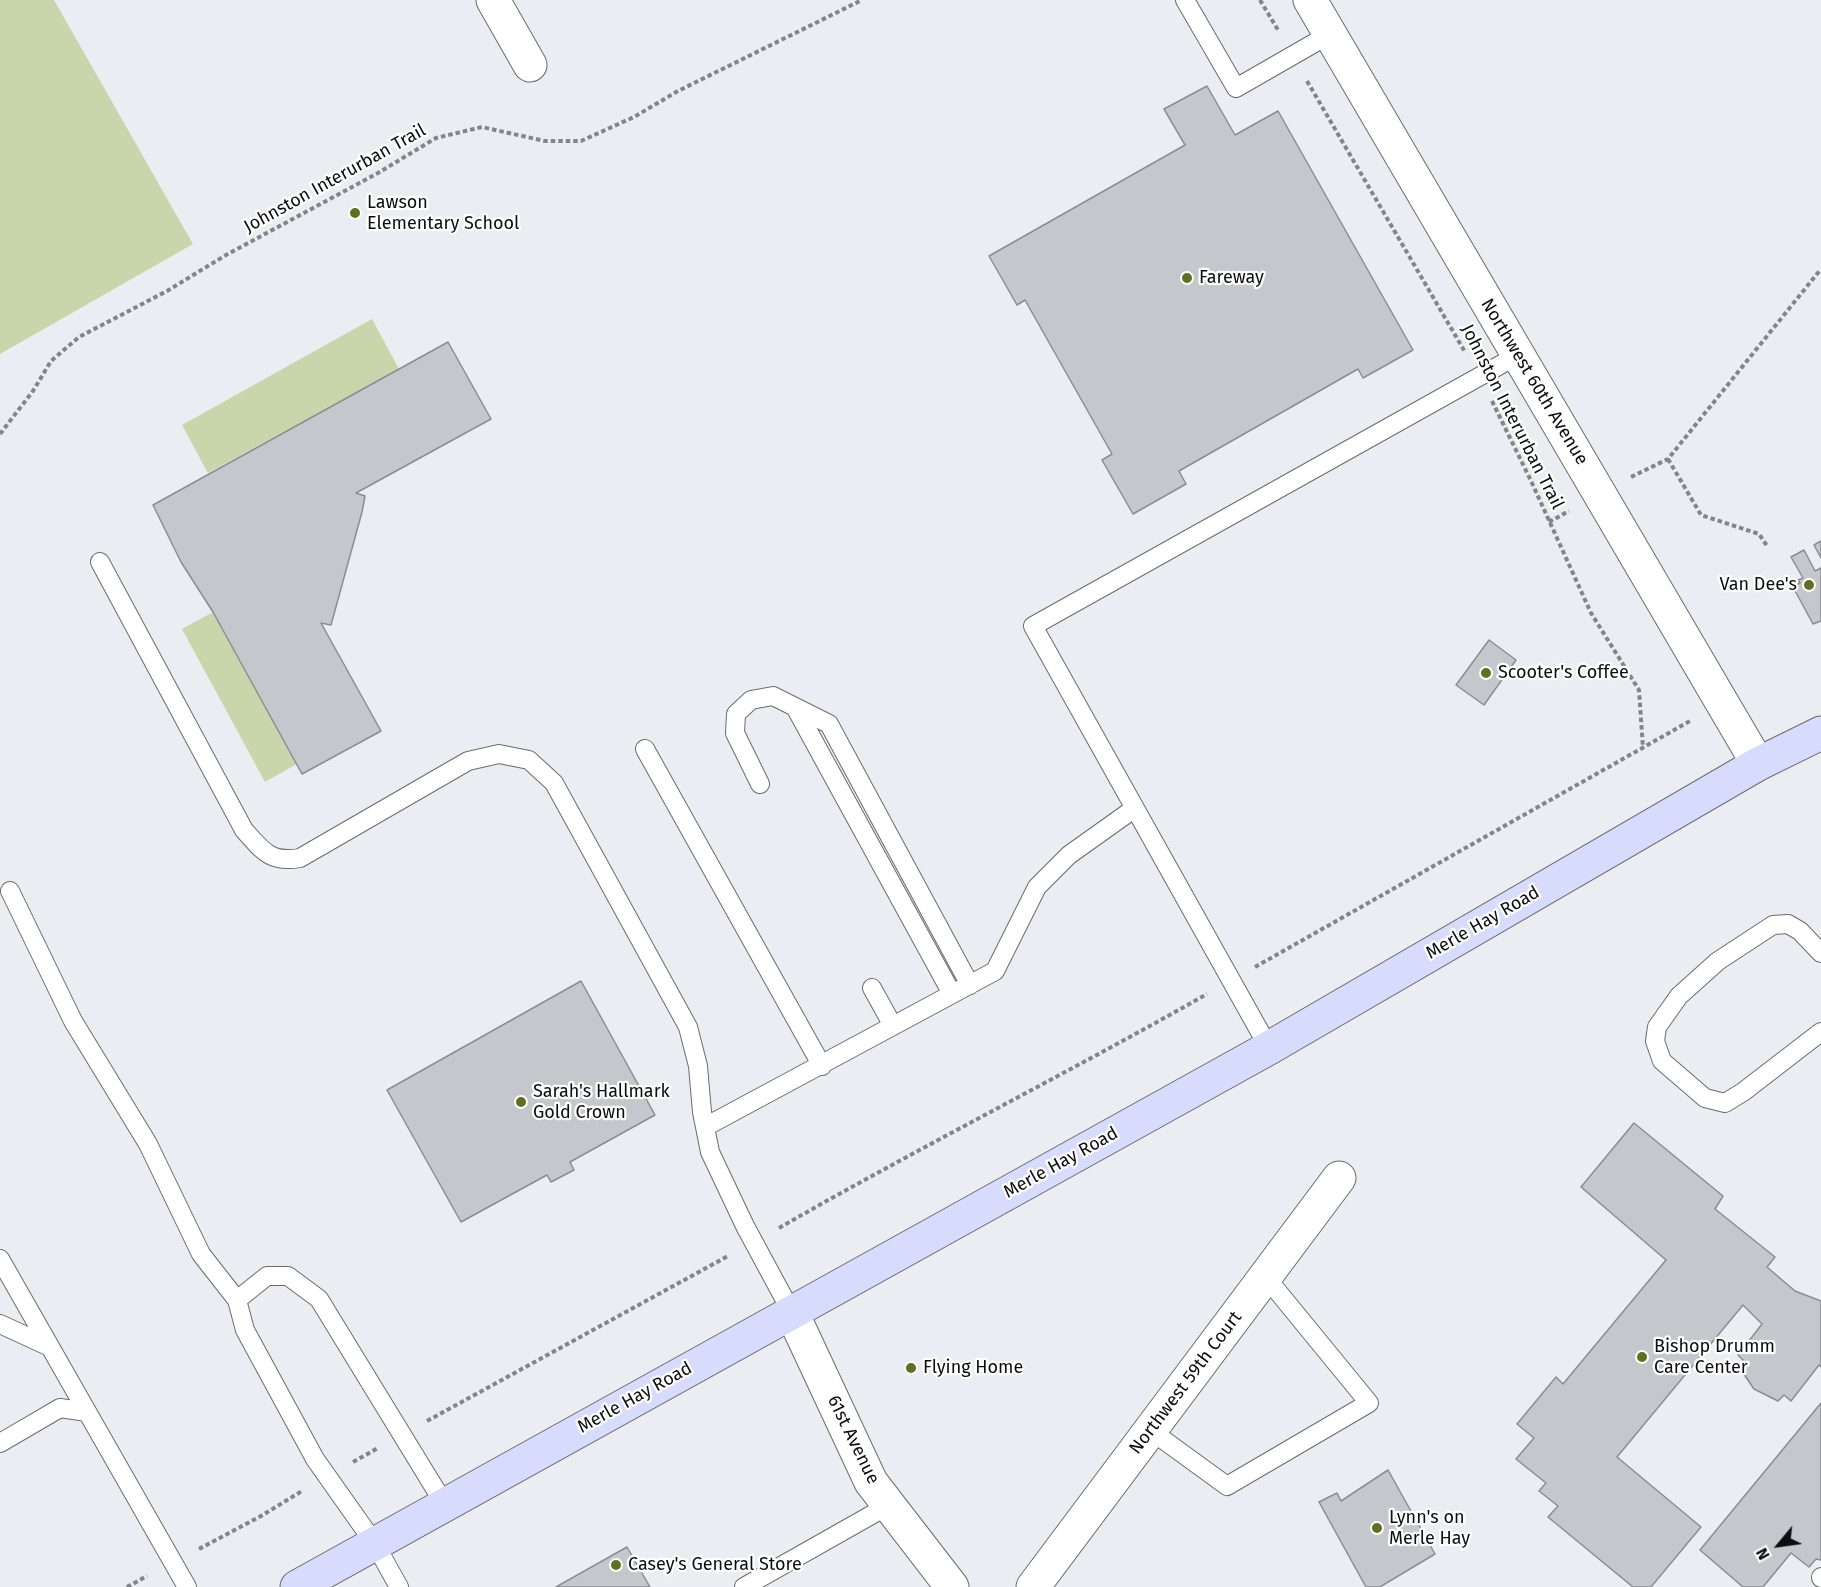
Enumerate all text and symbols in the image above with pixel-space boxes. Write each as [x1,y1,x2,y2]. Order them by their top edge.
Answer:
street label: Johnston Interurban Trail [240,120,430,238]
place label: Lawson Elementary School [367,192,519,234]
marker: Lawson Elementary School [348,206,362,220]
place label: Fareway [1199,267,1264,289]
marker: Fareway [1180,271,1194,285]
street label: Northwest 60th Avenue [1476,295,1592,469]
street label: Johnston Interurban Trail [1456,321,1568,513]
place label: Van Dee's [1719,574,1797,596]
marker: Van Dee's [1802,578,1816,592]
place label: Scooter's Coffee [1498,662,1629,684]
marker: Scooter's Coffee [1479,666,1493,680]
street label: Merle Hay Road [1422,882,1544,964]
place label: Sarah's Hallmark Gold Crown [533,1081,670,1124]
marker: Sarah's Hallmark Gold Crown [514,1095,528,1109]
street label: Merle Hay Road [1000,1123,1122,1203]
street label: Northwest 59th Court [1125,1307,1247,1459]
place label: Bishop Drumm Care Center [1654,1336,1775,1378]
marker: Bishop Drumm Care Center [1635,1350,1649,1364]
place label: Flying Home [923,1357,1023,1379]
street label: Merle Hay Road [574,1358,696,1438]
marker: Flying Home [904,1361,918,1375]
street label: 61st Avenue [822,1392,884,1488]
place label: Lynn's on Merle Hay [1389,1507,1470,1550]
north arrow [1749,1515,1809,1575]
marker: Lynn's on Merle Hay [1370,1521,1384,1535]
text: N [1752,1545,1774,1563]
place label: Casey's General Store [628,1554,802,1576]
marker: Casey's General Store [609,1558,623,1572]

